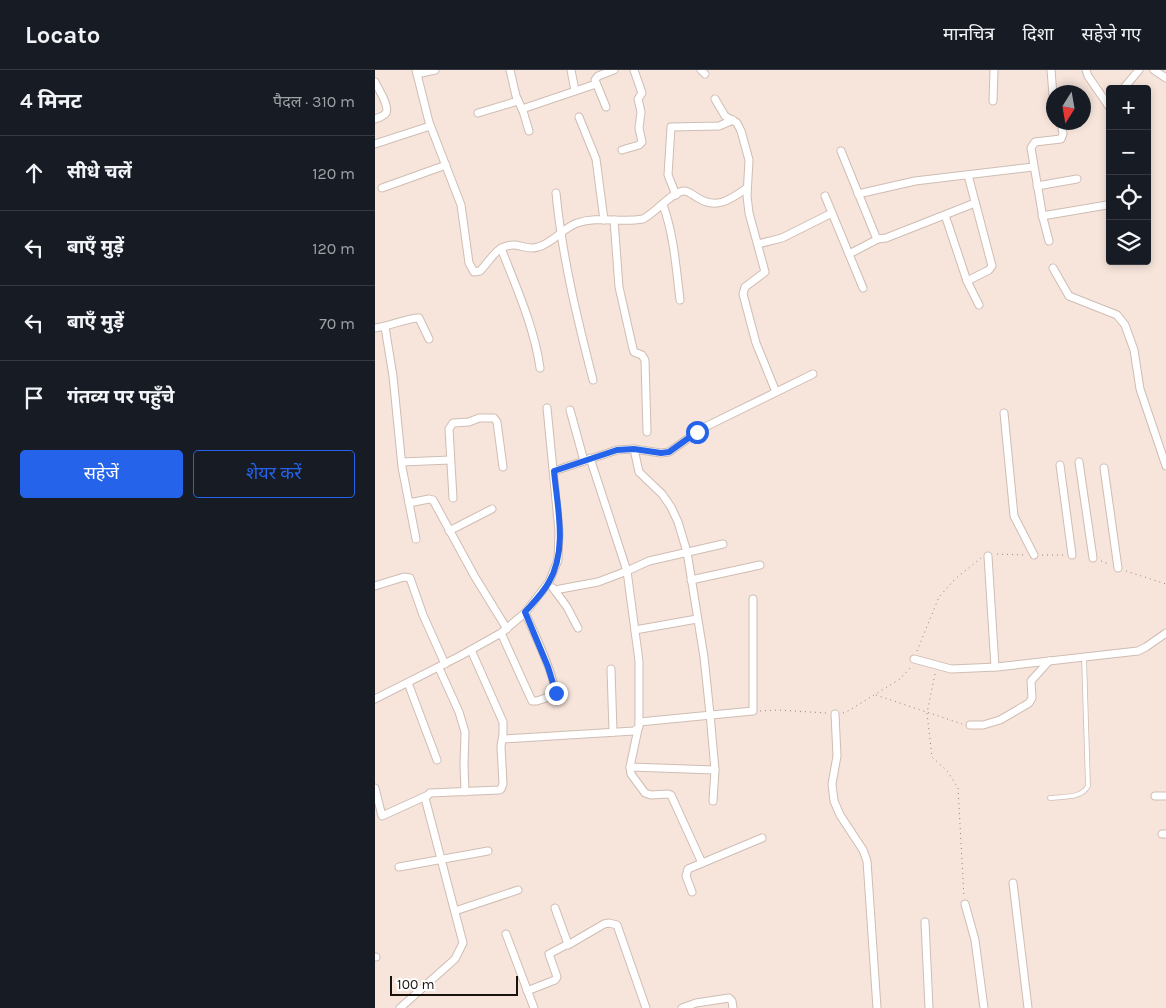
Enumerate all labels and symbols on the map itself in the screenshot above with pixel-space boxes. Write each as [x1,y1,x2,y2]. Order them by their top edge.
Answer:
north arrow [1046,85,1091,130]
route start [686,421,709,444]
route end [545,682,568,705]
scale bar [390,973,517,996]

